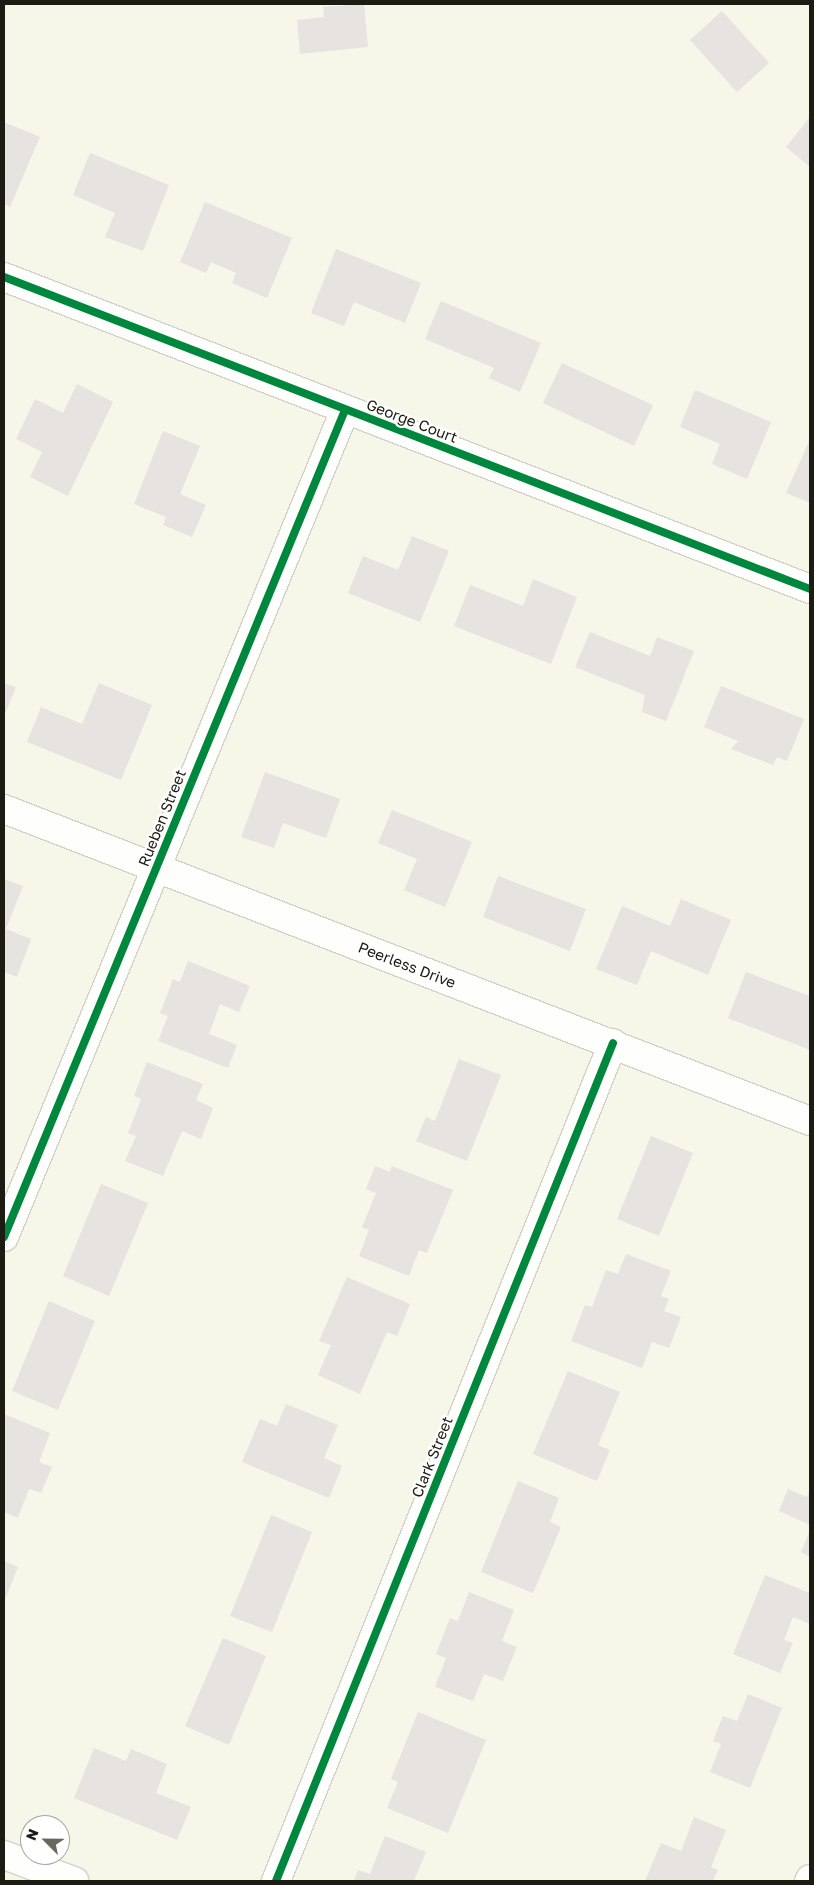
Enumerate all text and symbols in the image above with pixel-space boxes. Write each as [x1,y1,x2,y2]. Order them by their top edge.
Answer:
street label: George Court [364,395,460,447]
street label: Rueben Street [134,767,190,869]
street label: Peerless Drive [356,938,458,992]
street label: Clark Street [408,1414,456,1500]
north arrow [20,1815,70,1865]
text: N [22,1826,42,1843]

